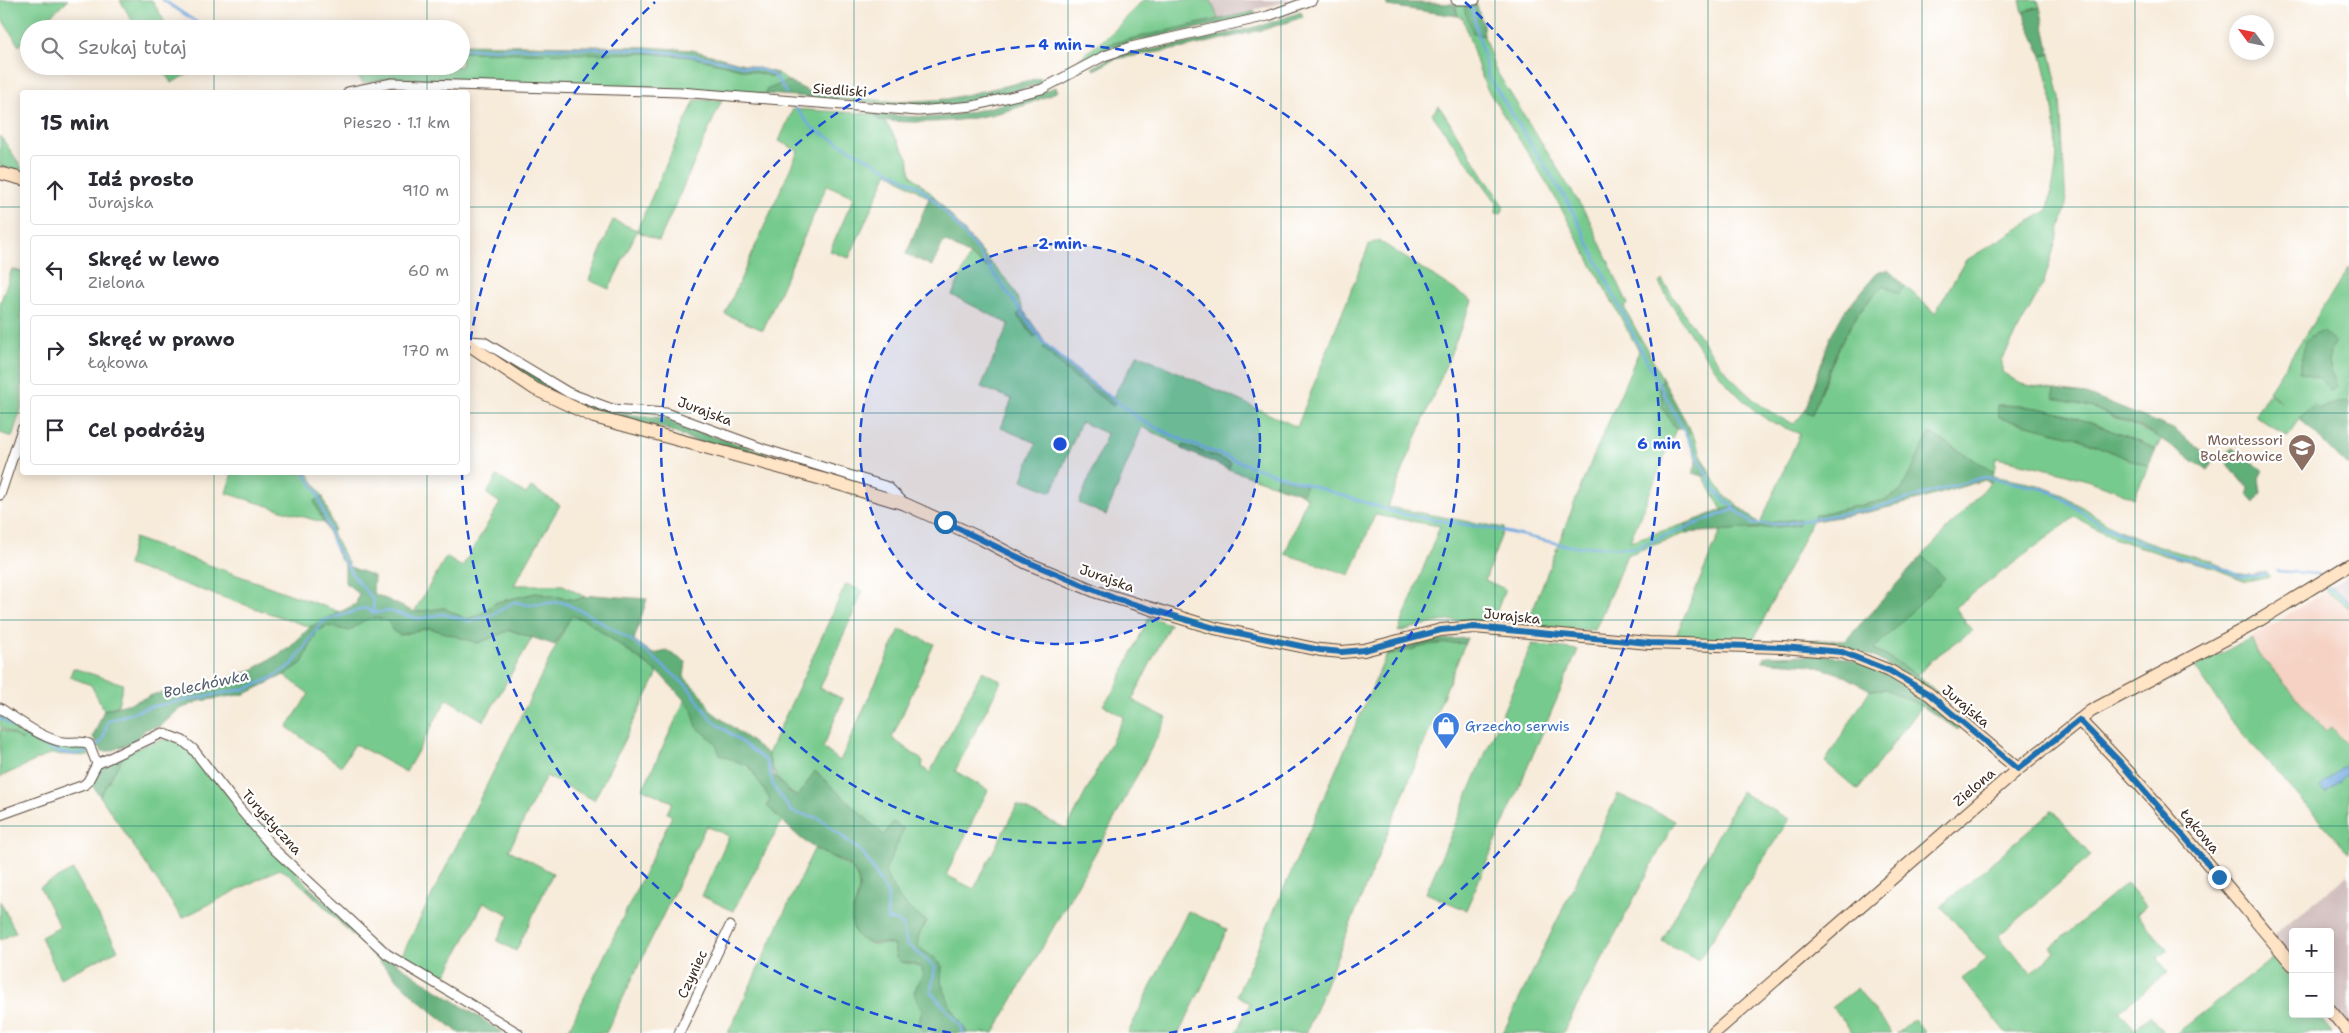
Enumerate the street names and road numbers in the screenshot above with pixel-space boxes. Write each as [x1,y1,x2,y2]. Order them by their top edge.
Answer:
street label: Siedliski [812,79,868,101]
street label: Jurajska [675,392,735,430]
street label: Jurajska [1077,560,1137,596]
street label: Jurajska [1483,604,1542,628]
street label: Jurajska [1938,681,1994,731]
street label: Zielona [1949,764,1999,810]
street label: Turystyczna [238,786,306,859]
street label: Łąkowa [2176,804,2224,857]
street label: Czyniec [673,947,711,1001]

